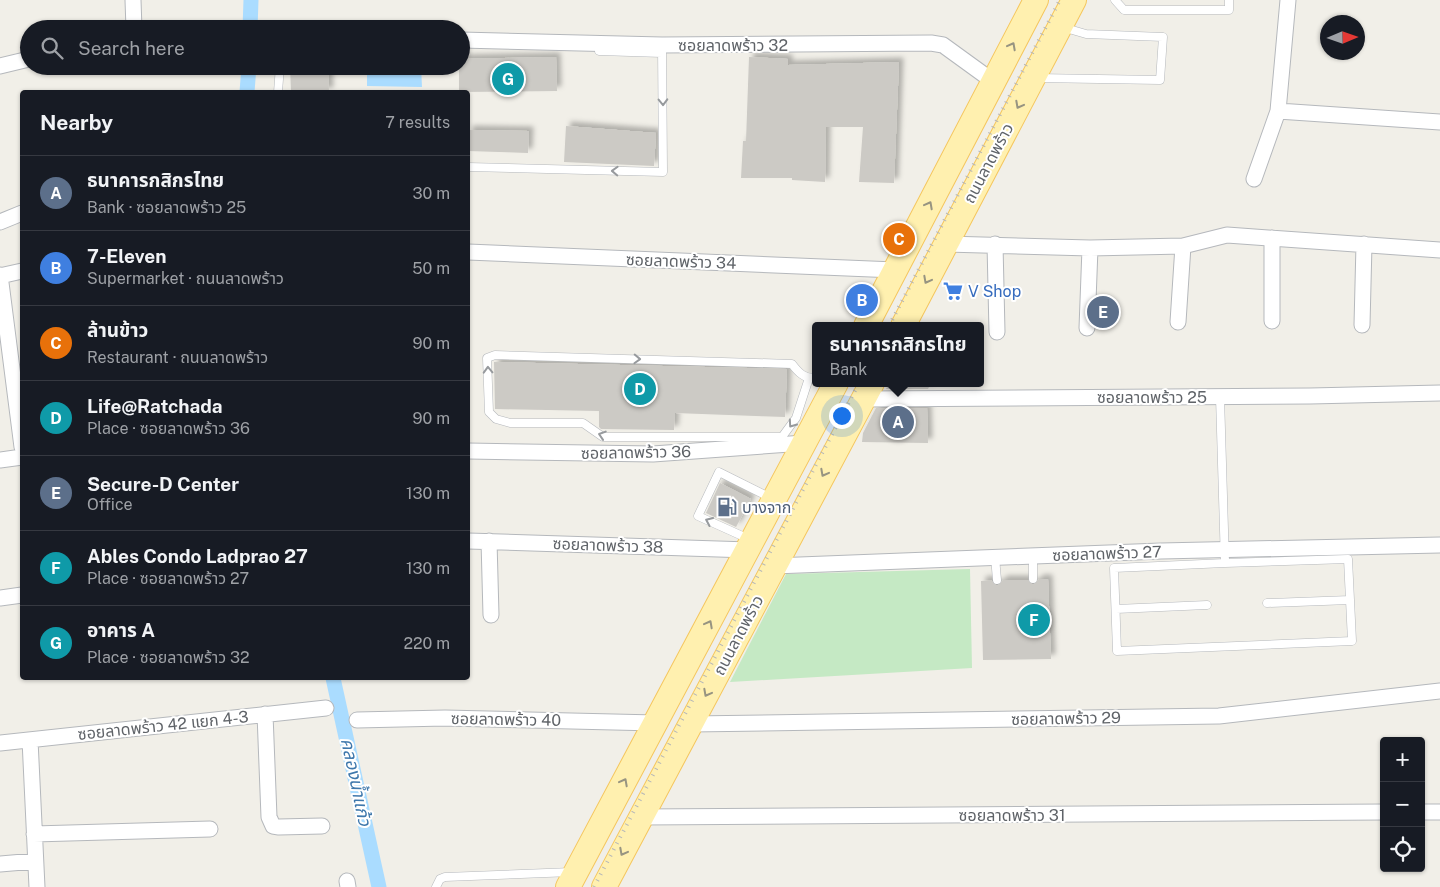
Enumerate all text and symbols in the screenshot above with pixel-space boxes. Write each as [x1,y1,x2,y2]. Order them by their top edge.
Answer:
north arrow [1320,15,1365,60]
search box [20,20,470,75]
icon: search [38,34,66,62]
street label: ซอยลาดพร้าว 32 [678,36,788,55]
text: Search here [78,37,185,59]
one-way arrow [1006,42,1016,51]
pin: G [492,60,524,98]
one-way arrow [658,98,668,106]
one-way arrow [1015,100,1025,109]
text: Nearby [40,110,113,135]
text: 7 results [385,113,450,132]
street label: ถนนลาดพร้าว [959,120,1017,207]
one-way arrow [610,166,618,176]
text: ธนาคารกสิกรไทย [87,169,224,191]
text: A [50,184,62,203]
text: 30 m [413,184,450,203]
text: Bank · ซอยลาดพร้าว 25 [87,198,246,217]
one-way arrow [923,201,933,210]
pin: C [883,220,915,258]
text: 7-Eleven [87,245,166,267]
street label: ซอยลาดพร้าว 34 [625,250,736,273]
text: B [51,259,61,278]
text: 50 m [412,259,450,278]
text: Supermarket · ถนนลาดพร้าว [87,269,284,288]
one-way arrow [923,275,933,284]
supermarket icon: V Shop [942,280,964,302]
pin: B [846,281,878,319]
place label: V Shop [968,282,1021,301]
pin: E [1087,293,1119,331]
text: ล้านข้าว [87,319,148,341]
popup [812,322,984,387]
text: ธนาคารกสิกรไทย [829,333,967,355]
text: C [50,334,62,353]
text: 90 m [413,334,450,353]
text: Restaurant · ถนนลาดพร้าว [87,348,268,367]
one-way arrow [634,354,641,364]
text: Bank [829,360,867,379]
one-way arrow [482,366,493,374]
pin: D [624,370,656,408]
street label: ซอยลาดพร้าว 25 [1097,388,1207,407]
text: Life@Ratchada [87,395,223,417]
your location [829,403,855,429]
pin: A [882,403,914,441]
text: D [50,409,62,428]
text: 90 m [413,409,450,428]
one-way arrow [789,418,798,427]
text: Place · ซอยลาดพร้าว 36 [87,419,250,438]
one-way arrow [598,430,607,440]
street label: ซอยลาดพร้าว 36 [581,442,691,463]
one-way arrow [820,467,830,476]
text: Secure-D Center [87,473,239,495]
text: E [51,484,61,503]
text: 130 m [406,484,450,503]
text: Office [87,495,133,514]
fuel station icon: บางจาก [716,496,738,518]
place label: บางจาก [742,498,791,517]
one-way arrow [705,517,714,528]
street label: ซอยลาดพร้าว 38 [552,534,664,557]
street label: ซอยลาดพร้าว 27 [1052,542,1162,565]
text: Ables Condo Ladprao 27 [87,545,308,567]
text: F [51,559,61,578]
text: 130 m [406,559,450,578]
text: Place · ซอยลาดพร้าว 27 [87,569,249,588]
street label: ถนนลาดพร้าว [709,592,767,679]
pin: F [1018,601,1050,639]
text: อาคาร A [87,619,155,641]
one-way arrow [703,620,713,629]
text: G [50,634,62,653]
text: 220 m [403,634,450,653]
text: Place · ซอยลาดพร้าว 32 [87,648,250,667]
one-way arrow [703,688,713,697]
street label: ซอยลาดพร้าว 42 แยก 4-3 [77,707,249,744]
street label: ซอยลาดพร้าว 29 [1011,708,1121,729]
street label: ซอยลาดพร้าว 40 [451,709,561,730]
water label: คลองน้ำแก้ว [337,735,378,829]
map controls [1380,737,1425,872]
button: + [1380,737,1425,782]
one-way arrow [618,778,628,787]
button: − [1380,782,1425,827]
street label: ซอยลาดพร้าว 31 [959,806,1065,825]
button: locate [1380,827,1425,872]
one-way arrow [619,847,629,856]

